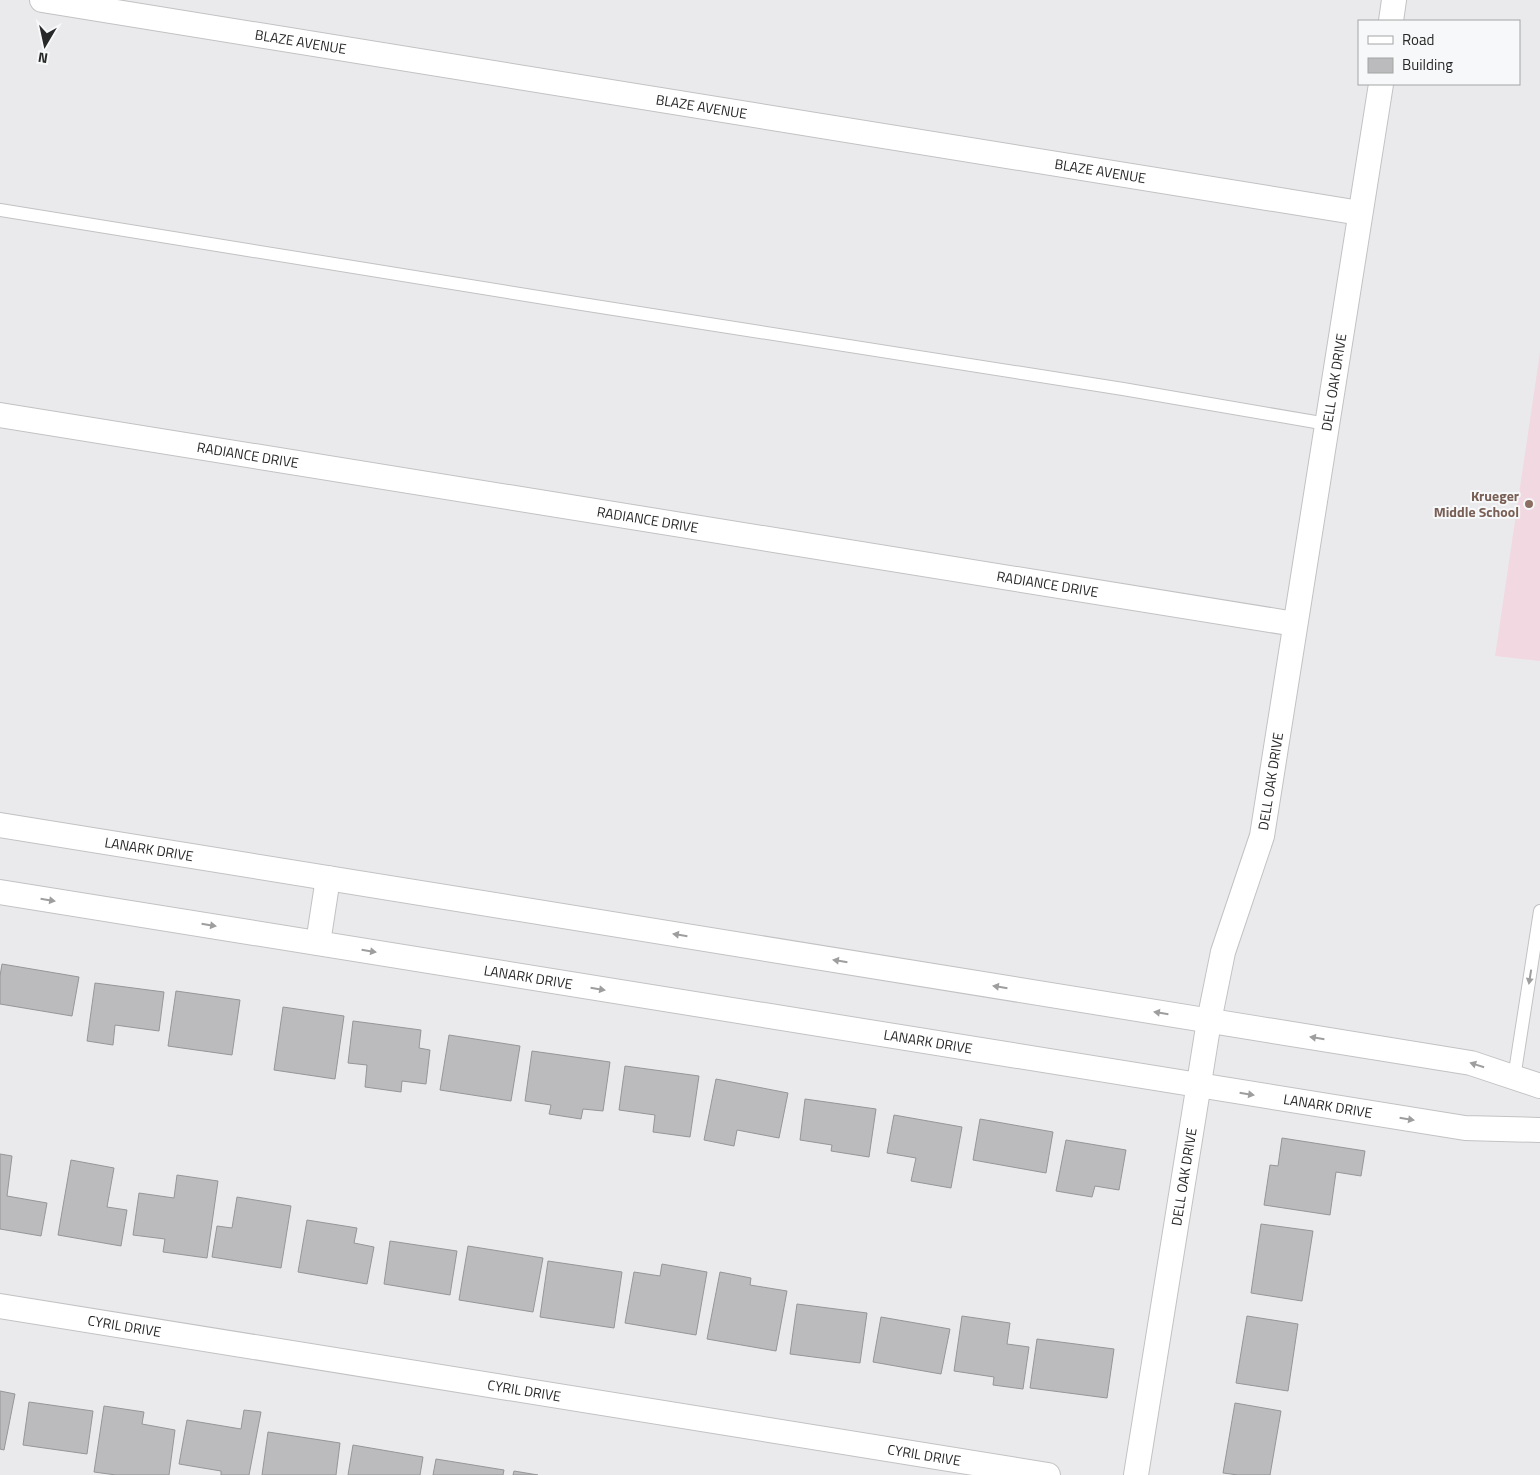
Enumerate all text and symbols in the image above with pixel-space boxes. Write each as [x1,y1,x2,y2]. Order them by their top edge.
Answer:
north arrow [20,20,70,70]
legend [1358,20,1520,85]
street label: BLAZE AVENUE [254,24,348,59]
text: Road [1402,28,1434,51]
text: N [36,47,49,69]
text: Building [1402,53,1453,76]
street label: BLAZE AVENUE [654,88,749,124]
street label: BLAZE AVENUE [1053,153,1148,188]
street label: DELL OAK DRIVE [1315,331,1351,433]
street label: RADIANCE DRIVE [196,436,300,473]
place label: Krueger Middle School [1434,485,1519,522]
marker: Krueger Middle School [1523,498,1535,510]
street label: RADIANCE DRIVE [595,500,700,538]
street label: RADIANCE DRIVE [995,565,1100,602]
street label: DELL OAK DRIVE [1252,731,1288,832]
street label: LANARK DRIVE [103,831,195,866]
one-way arrow [40,896,56,904]
one-way arrow [201,922,217,930]
one-way arrow [671,930,687,938]
one-way arrow [361,948,377,956]
one-way arrow [832,956,848,964]
street label: LANARK DRIVE [482,959,574,994]
one-way arrow [1525,969,1533,985]
one-way arrow [992,982,1008,990]
one-way arrow [591,985,607,993]
one-way arrow [1152,1008,1168,1016]
street label: LANARK DRIVE [882,1024,974,1059]
one-way arrow [1309,1034,1325,1042]
one-way arrow [1469,1061,1484,1069]
street label: LANARK DRIVE [1282,1088,1374,1123]
one-way arrow [1239,1090,1255,1098]
one-way arrow [1400,1115,1416,1123]
street label: DELL OAK DRIVE [1165,1126,1202,1227]
street label: CYRIL DRIVE [86,1309,163,1342]
street label: CYRIL DRIVE [486,1374,563,1406]
street label: CYRIL DRIVE [886,1438,963,1471]

